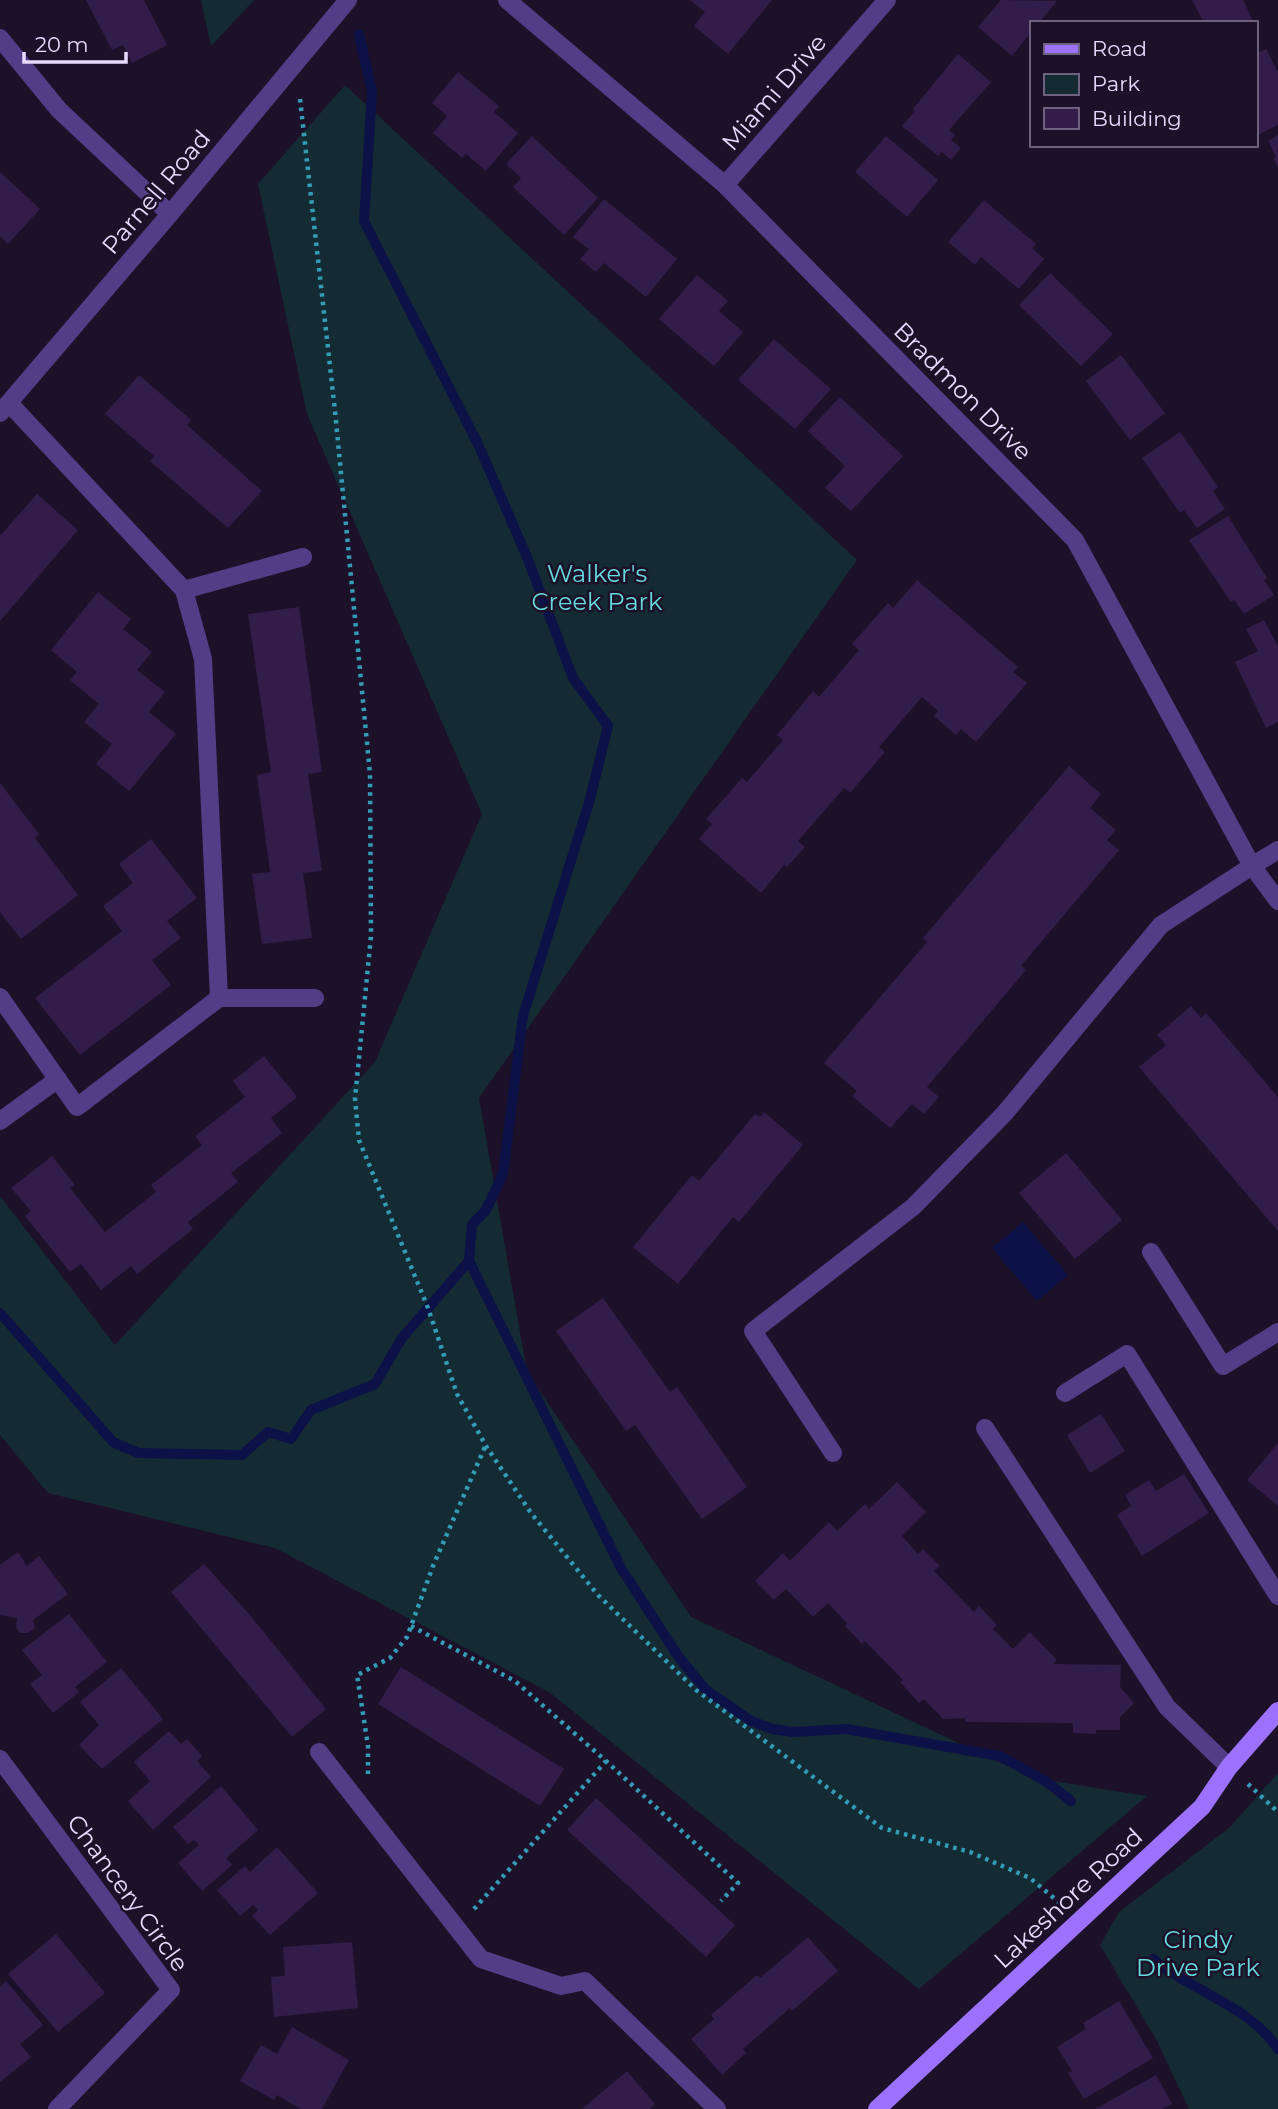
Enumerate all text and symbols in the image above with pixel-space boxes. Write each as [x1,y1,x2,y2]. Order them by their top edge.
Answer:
scale bar [24,21,126,65]
legend [1030,21,1257,147]
street label: Miami Drive [716,28,832,156]
text: 20 m [35,32,89,57]
text: Road [1092,36,1147,61]
text: Park [1092,71,1140,96]
text: Building [1092,106,1182,131]
street label: Parnell Road [96,124,216,260]
street label: Bradmon Drive [888,316,1038,466]
park label: Walker's Creek Park [532,559,663,616]
street label: Chancery Circle [61,1809,195,1977]
street label: Lakeshore Road [988,1822,1148,1974]
park label: Cindy Drive Park [1136,1925,1261,1982]

